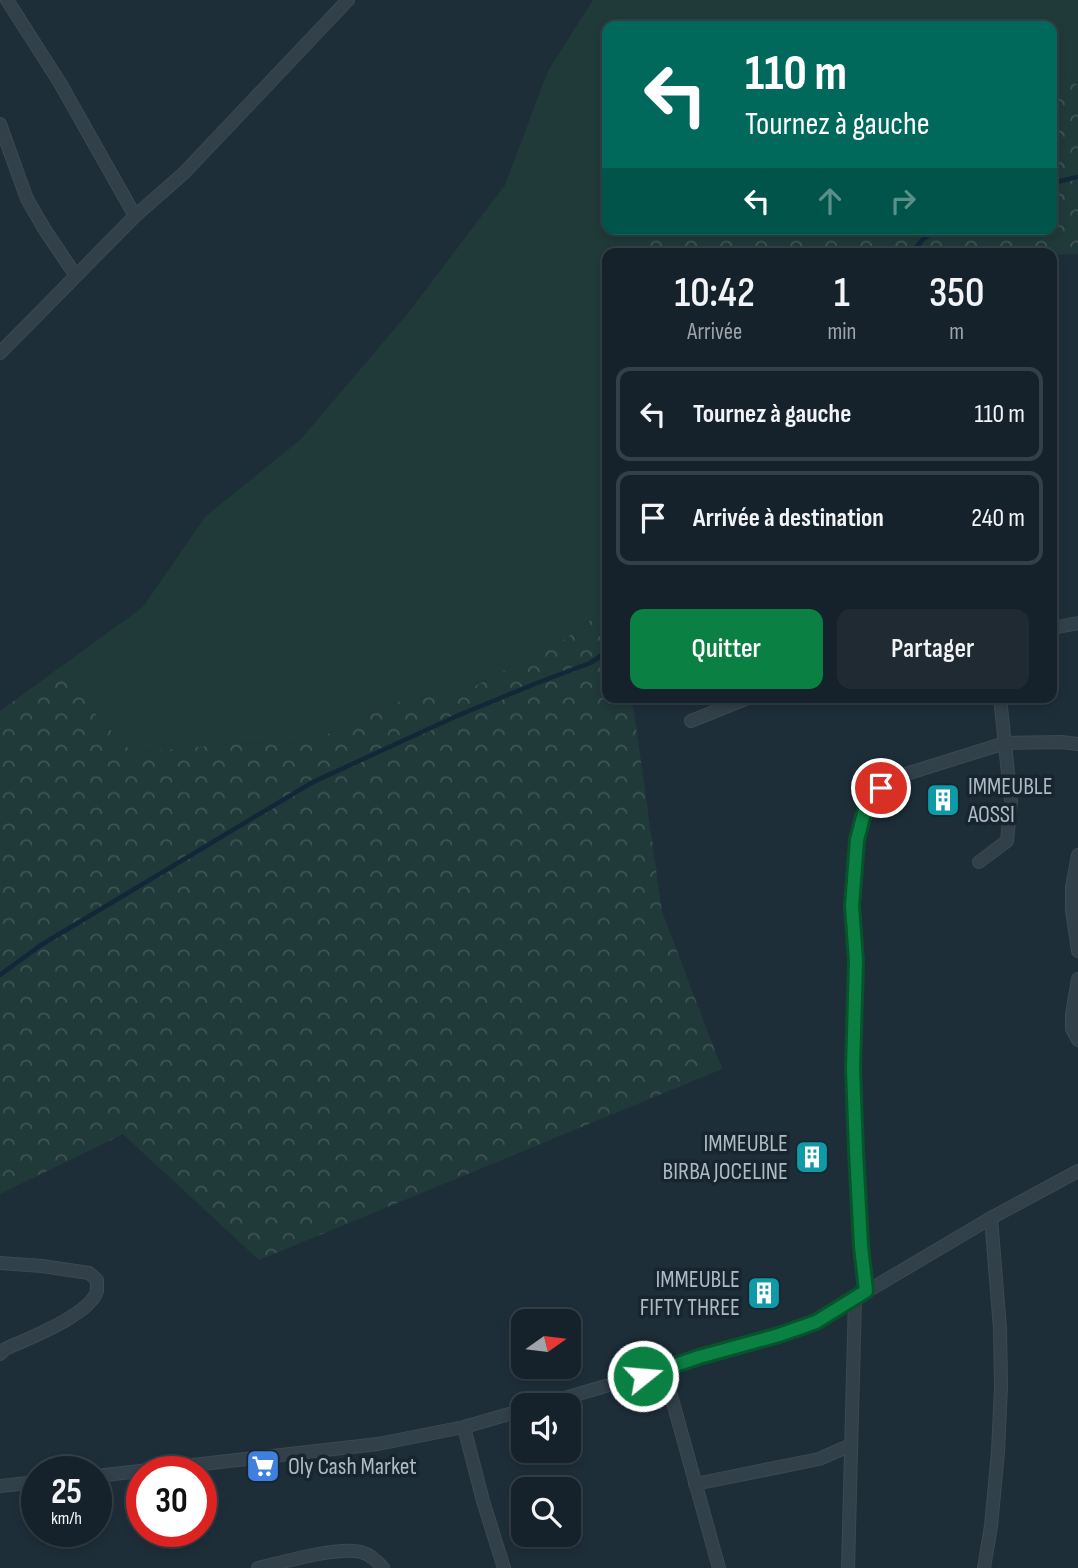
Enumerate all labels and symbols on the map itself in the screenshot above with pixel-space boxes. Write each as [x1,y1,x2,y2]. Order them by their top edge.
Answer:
pin [851,758,911,818]
place label: IMMEUBLE AOSSI [967,772,1053,829]
building icon: IMMEUBLE AOSSI [924,781,962,819]
place label: IMMEUBLE BIRBA JOCELINE [663,1129,788,1186]
building icon: IMMEUBLE BIRBA JOCELINE [793,1138,831,1176]
place label: IMMEUBLE FIFTY THREE [640,1265,740,1322]
building icon: IMMEUBLE FIFTY THREE [745,1274,783,1312]
north arrow [511,1309,581,1379]
position arrow [606,1339,680,1413]
supermarket icon: Oly Cash Market [244,1447,282,1485]
place label: Oly Cash Market [288,1452,417,1481]
speed limit sign: 30 [126,1456,217,1547]

